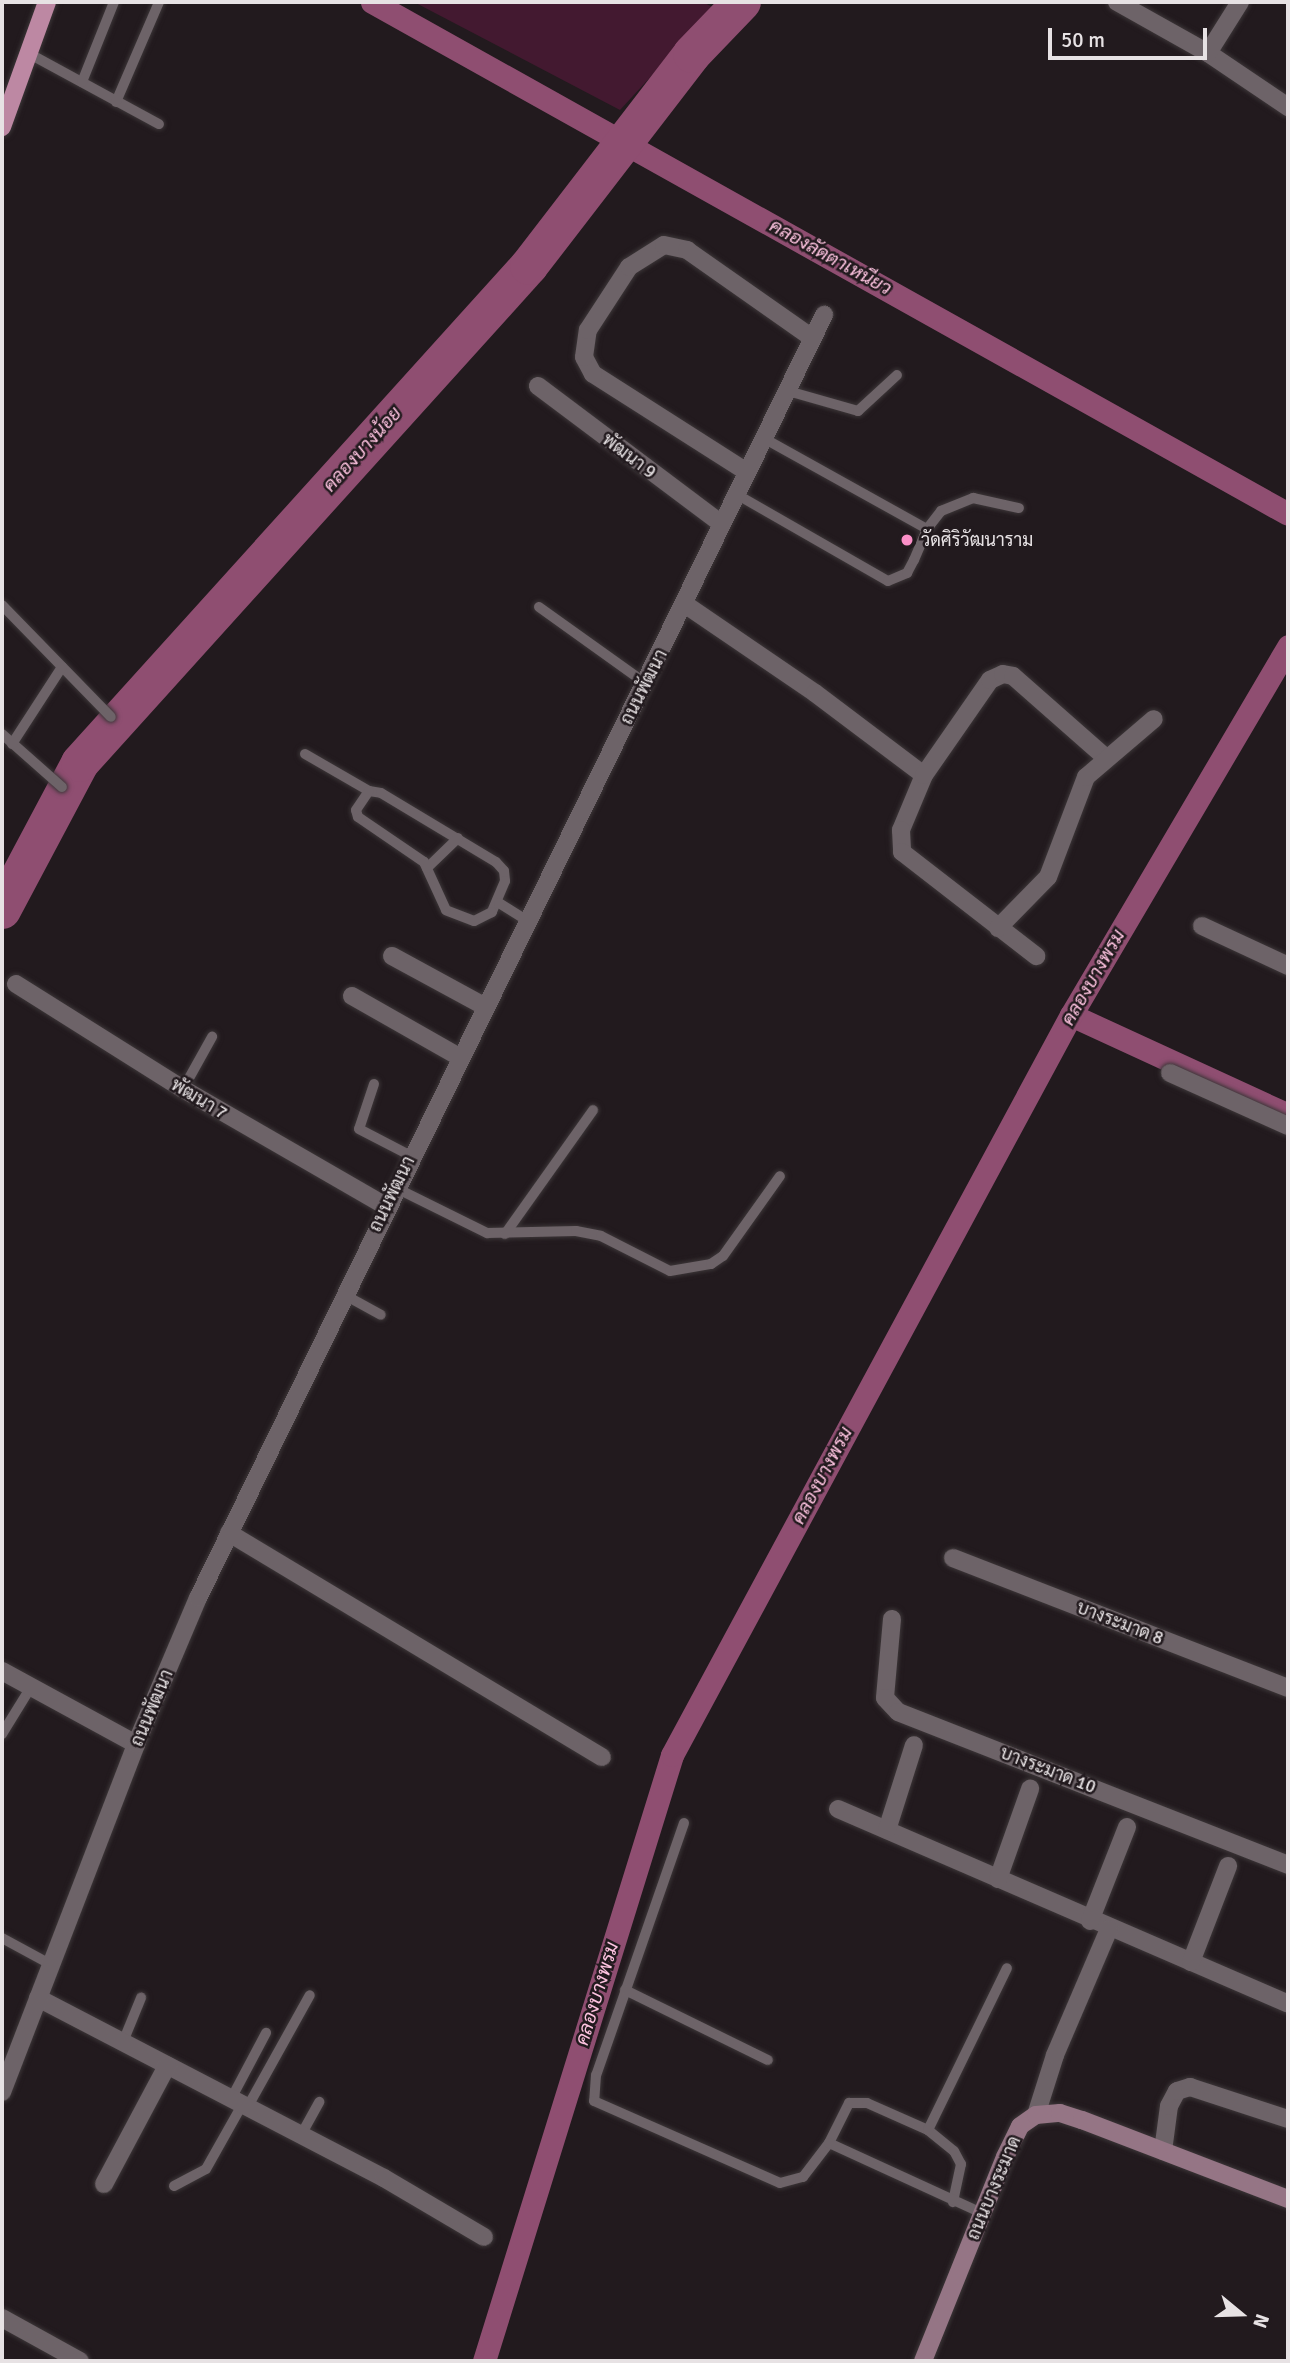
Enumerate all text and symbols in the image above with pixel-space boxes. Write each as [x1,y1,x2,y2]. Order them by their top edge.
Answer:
scale bar [1052,14,1211,58]
text: 50 m [1061,27,1105,53]
water label: คลองลัดตาเหนียว [765,215,895,301]
water label: คลองบางน้อย [319,403,407,497]
street label: พัฒนา 9 [598,429,660,483]
place label: วัดศิริวัฒนาราม [921,529,1033,551]
marker: วัดศิริวัฒนาราม [899,532,915,548]
street label: ถนนพัฒนา [616,646,672,728]
water label: คลองบางพรม [1057,926,1131,1030]
street label: พัฒนา 7 [167,1074,231,1124]
street label: ถนนพัฒนา [364,1153,420,1235]
water label: คลองบางพรม [788,1423,858,1529]
street label: บางระมาด 8 [1074,1597,1166,1649]
street label: ถนนพัฒนา [126,1666,178,1750]
street label: บางระมาด 10 [997,1742,1099,1798]
water label: คลองบางพรม [571,1940,625,2048]
street label: ถนนบางระมาด [962,2133,1026,2243]
north arrow [1206,2279,1276,2349]
text: N [1247,2311,1274,2331]

